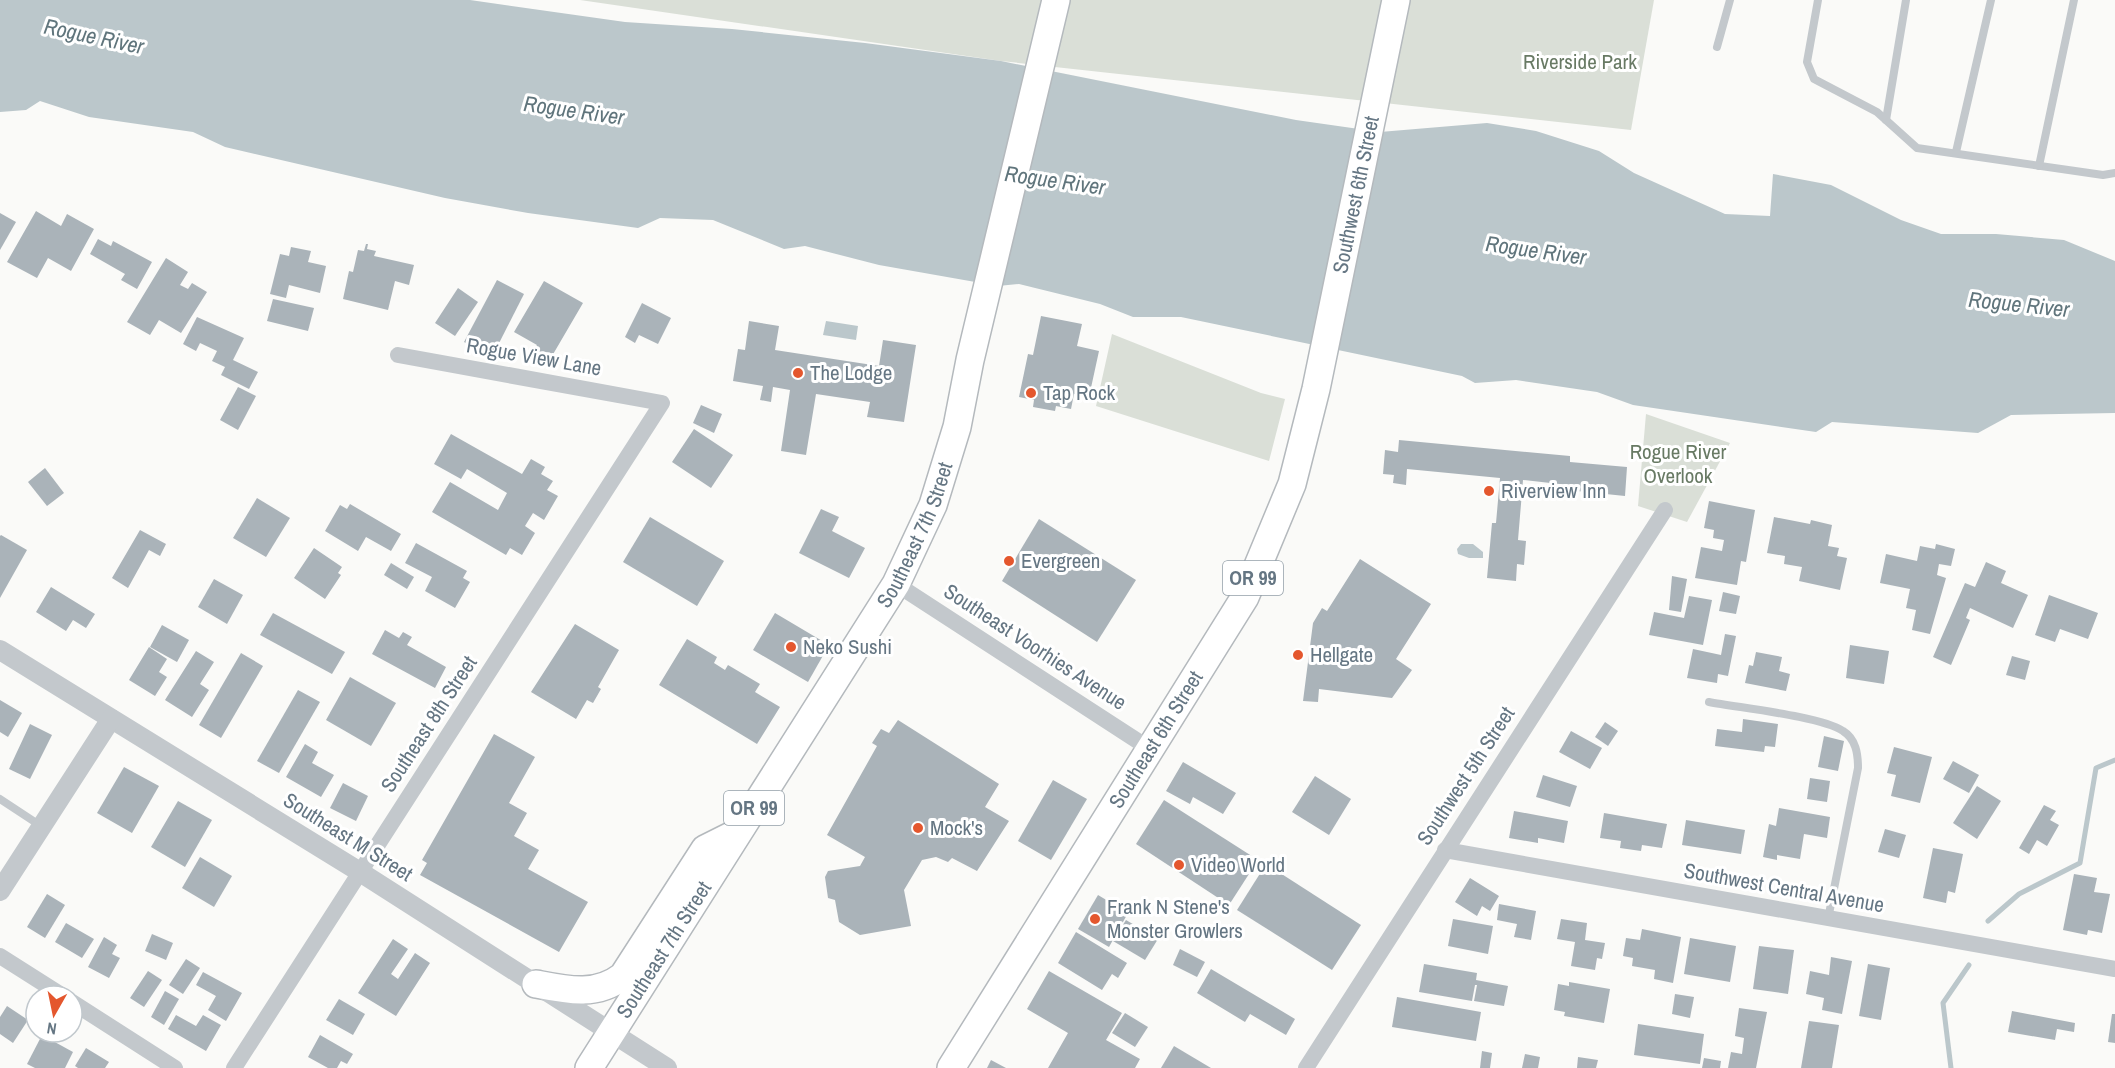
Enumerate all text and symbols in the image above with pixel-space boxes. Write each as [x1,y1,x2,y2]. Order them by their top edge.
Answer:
water label: Rogue River [41,11,148,61]
park label: Riverside Park [1523,47,1637,76]
water label: Rogue River [522,88,627,132]
street label: Southwest 6th Street [1325,113,1386,276]
water label: Rogue River [1003,158,1108,202]
water label: Rogue River [1484,228,1589,272]
water label: Rogue River [1967,284,2072,324]
street label: Rogue View Lane [464,330,604,383]
place label: The Lodge [810,358,892,387]
marker: The Lodge [791,366,805,380]
place label: Tap Rock [1043,378,1116,407]
marker: Tap Rock [1024,386,1038,400]
park label: Rogue River Overlook [1630,437,1727,490]
street label: Southeast 7th Street [870,458,959,613]
place label: Riverview Inn [1501,476,1606,505]
marker: Riverview Inn [1482,484,1496,498]
place label: Evergreen [1021,546,1100,575]
marker: Evergreen [1002,554,1016,568]
road number: OR 99 [1223,561,1283,595]
street label: Southeast Voorhies Avenue [938,577,1132,717]
place label: Neko Sushi [803,632,892,661]
marker: Neko Sushi [784,640,798,654]
place label: Hellgate [1310,640,1373,669]
marker: Hellgate [1291,648,1305,662]
street label: Southeast 8th Street [374,650,484,797]
street label: Southeast 6th Street [1102,665,1210,814]
street label: Southwest 5th Street [1410,701,1521,851]
street label: Southeast M Street [278,785,419,888]
road number: OR 99 [724,791,784,825]
place label: Mock's [930,813,983,842]
marker: Mock's [911,821,925,835]
place label: Video World [1191,850,1285,879]
street label: Southwest Central Avenue [1682,856,1886,919]
marker: Video World [1172,858,1186,872]
street label: Southeast 7th Street [609,875,718,1024]
place label: Frank N Stene's Monster Growlers [1107,892,1243,945]
marker: Frank N Stene's Monster Growlers [1088,912,1102,926]
north arrow [24,984,84,1044]
text: N [45,1017,58,1040]

